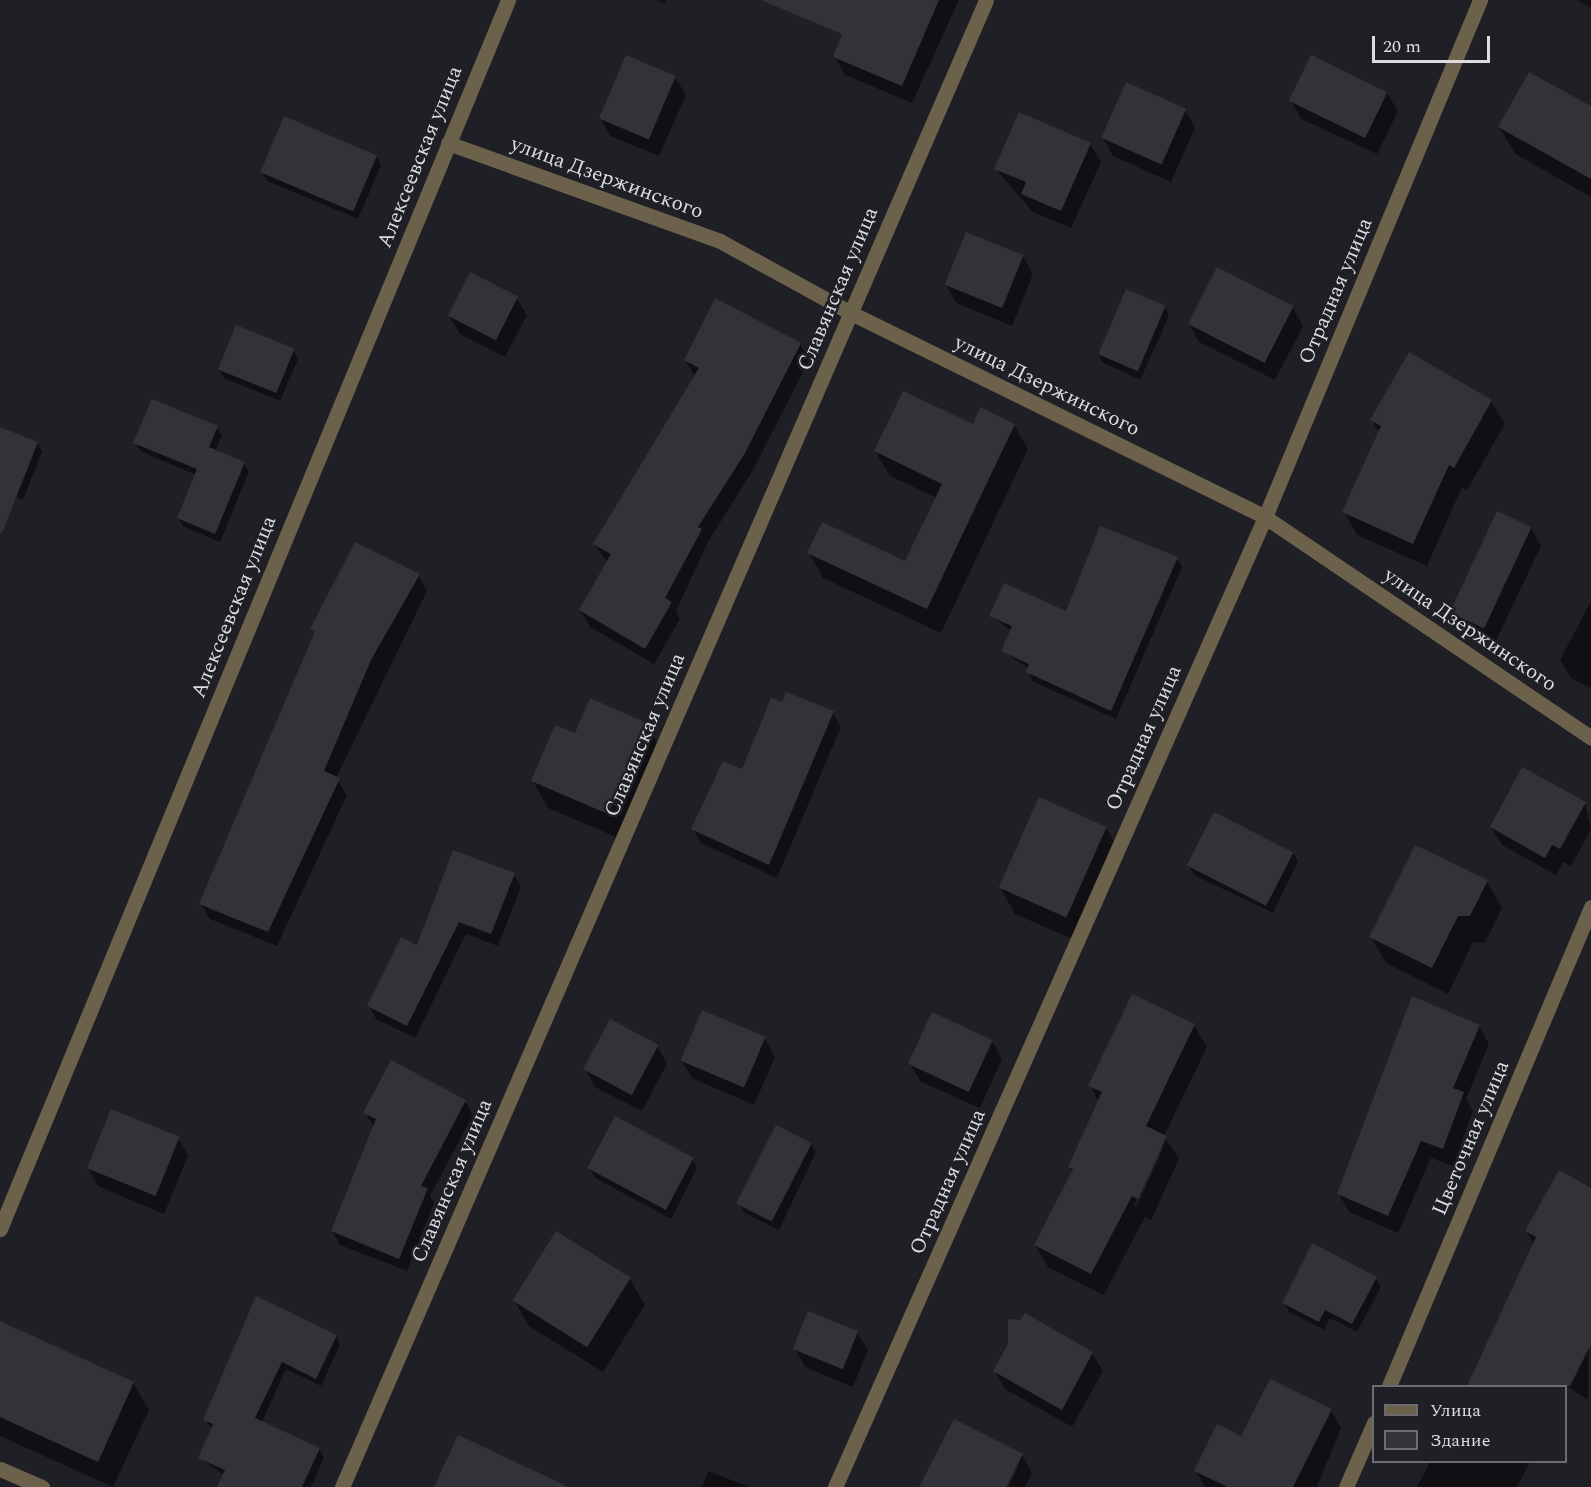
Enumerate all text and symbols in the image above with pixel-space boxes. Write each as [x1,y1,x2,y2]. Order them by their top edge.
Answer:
scale bar [1375,24,1494,62]
text: 20 m [1383,33,1421,60]
street label: Алексеевская улица [372,62,468,252]
street label: улица Дзержинского [507,131,707,225]
street label: Славянская улица [792,203,884,375]
street label: Отрадная улица [1294,214,1378,368]
street label: улица Дзержинского [950,330,1144,442]
street label: Алексеевская улица [186,512,282,702]
street label: улица Дзержинского [1379,563,1561,697]
street label: Славянская улица [599,649,691,821]
street label: Отрадная улица [1101,661,1187,815]
street label: Цветочная улица [1427,1057,1515,1219]
street label: Славянская улица [406,1095,498,1267]
street label: Отрадная улица [905,1105,991,1259]
legend [1372,1385,1567,1463]
text: Улица [1430,1397,1481,1424]
text: Здание [1430,1427,1490,1454]

